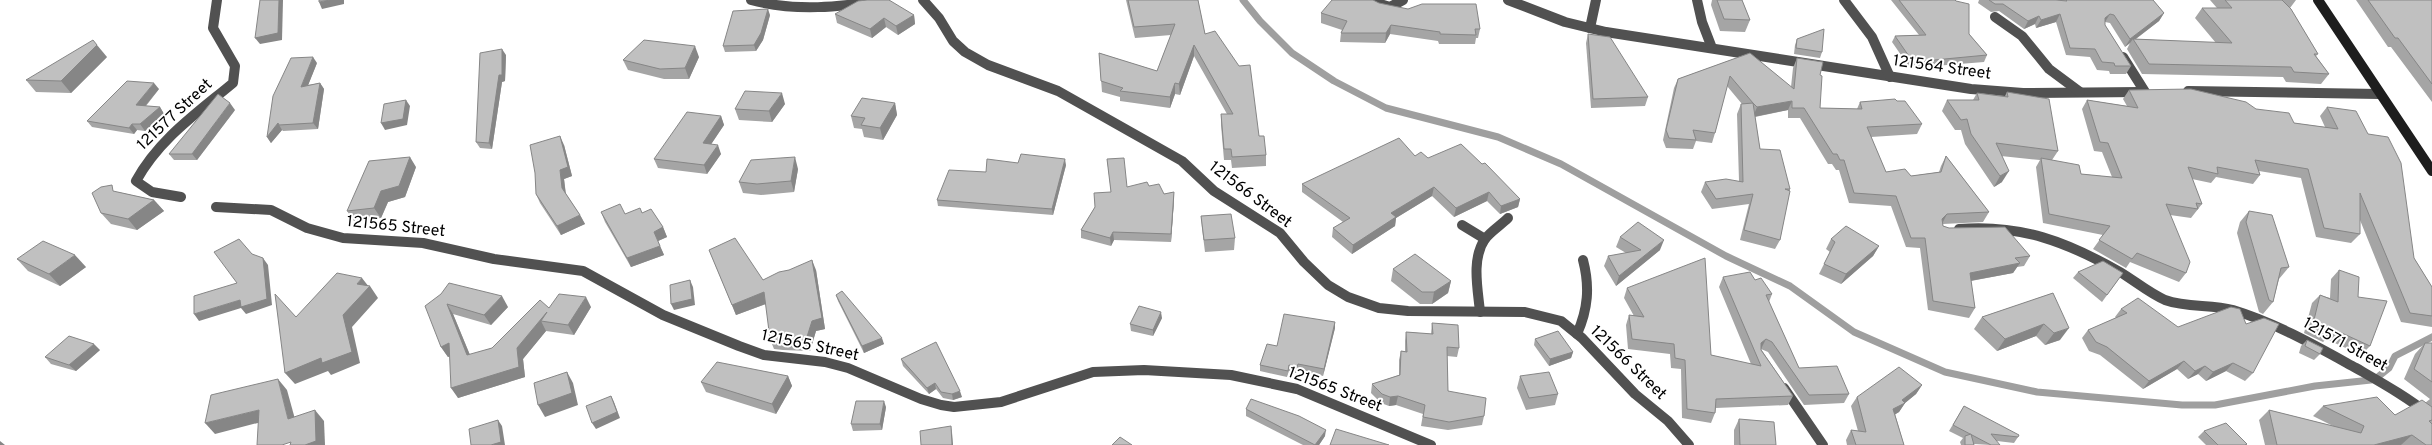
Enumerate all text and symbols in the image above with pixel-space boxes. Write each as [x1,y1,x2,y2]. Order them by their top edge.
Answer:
street label: 121564 Street [1892,51,1992,85]
street label: 121577 Street [133,75,217,155]
street label: 121566 Street [1205,157,1295,233]
street label: 121565 Street [346,212,446,242]
street label: 121571 Street [2299,313,2391,377]
street label: 121566 Street [1586,322,1670,404]
street label: 121565 Street [760,326,860,366]
street label: 121565 Street [1285,363,1385,417]

